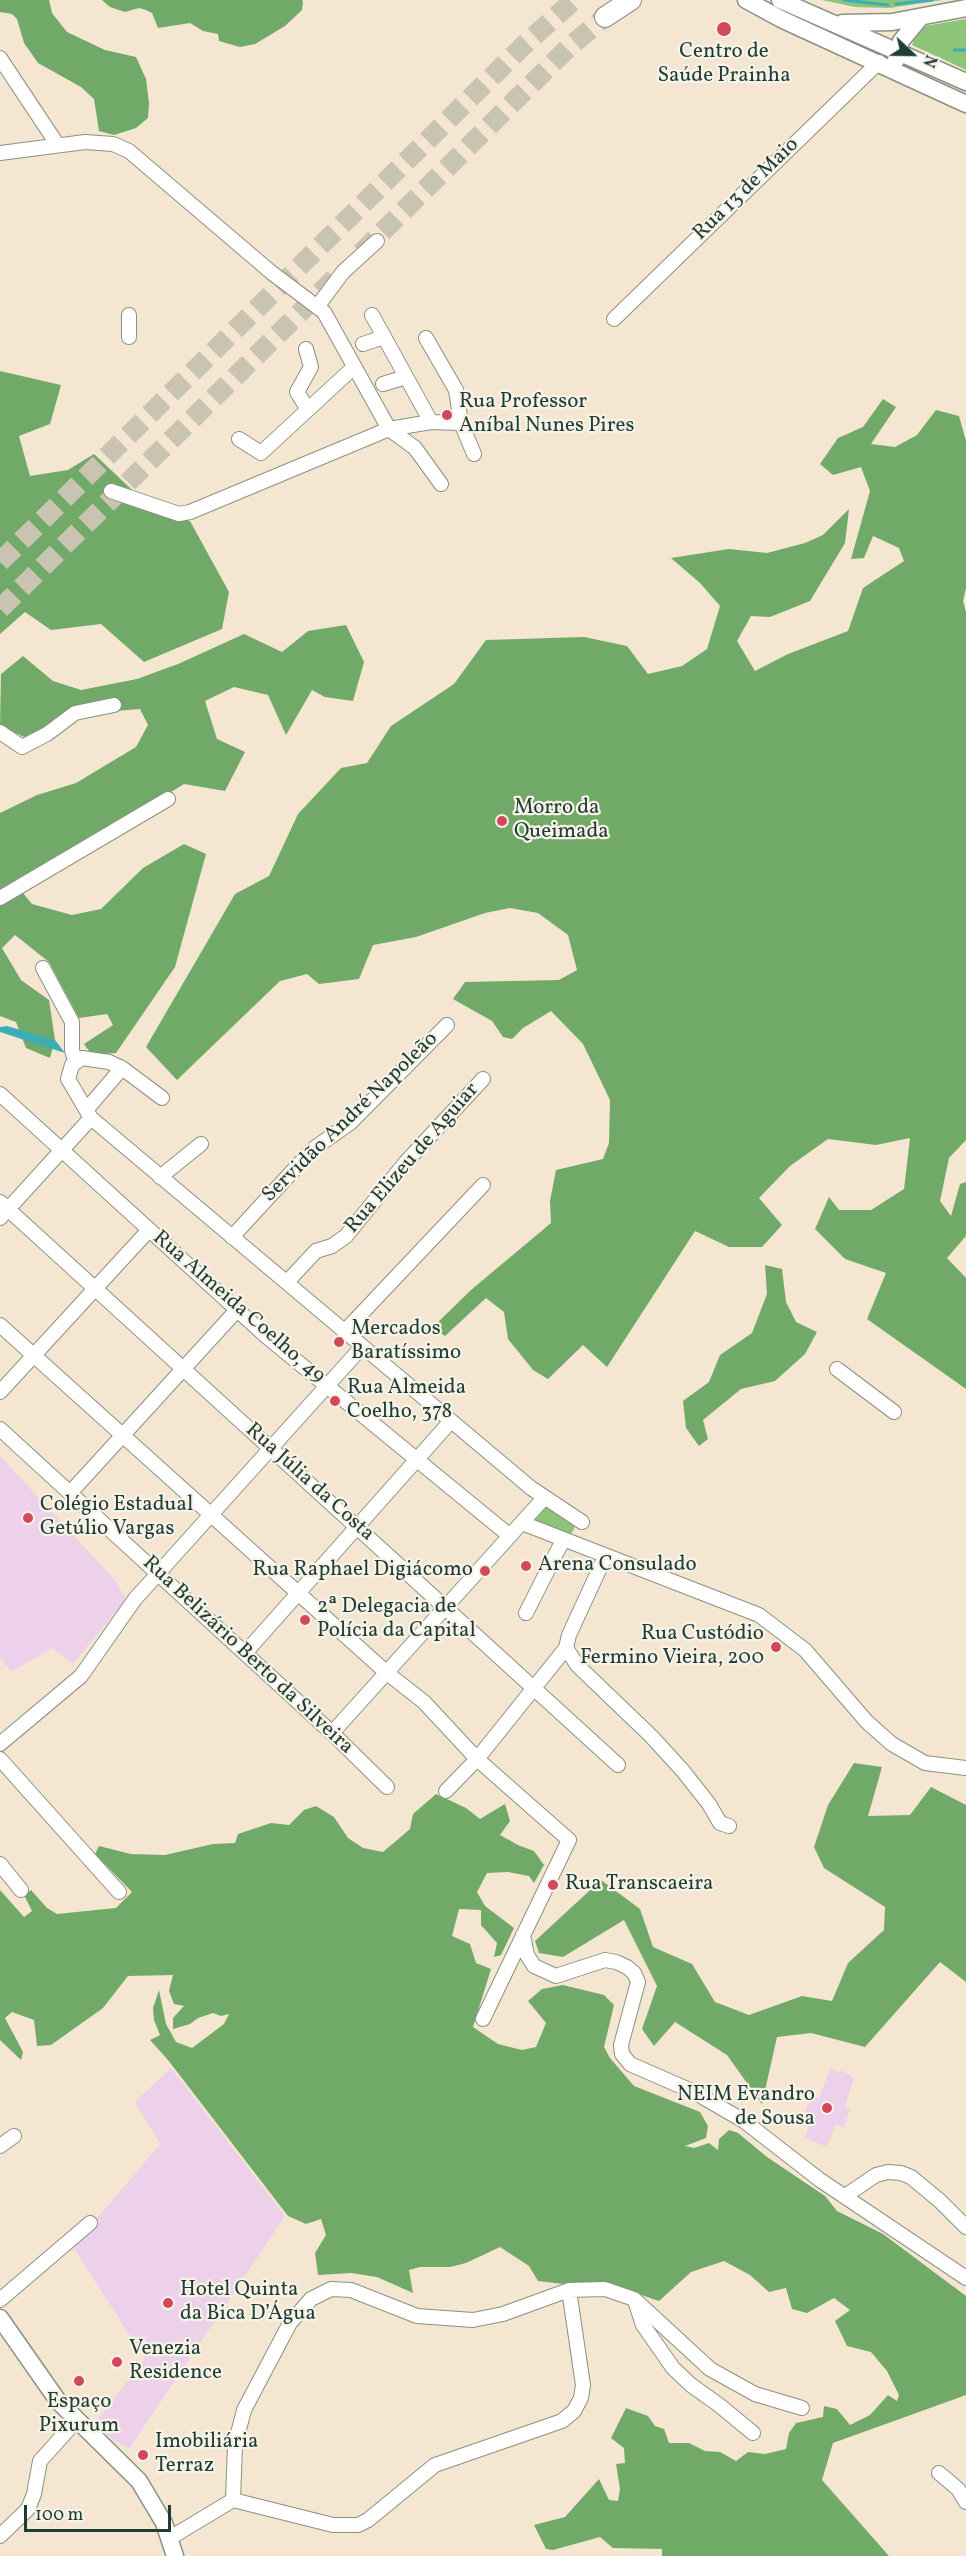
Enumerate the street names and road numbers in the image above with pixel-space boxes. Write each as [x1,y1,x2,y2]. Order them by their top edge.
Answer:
street label: Rua 13 de Maio [689,133,805,247]
street label: Servidão André Napoleão [258,1028,444,1208]
street label: Rua Elizeu de Aguiar [341,1078,485,1240]
street label: Rua Almeida Coelho, 49 [147,1226,329,1390]
street label: Rua Júlia da Costa [239,1418,379,1548]
street label: Rua Belizário Berto da Silveira [136,1551,358,1761]

